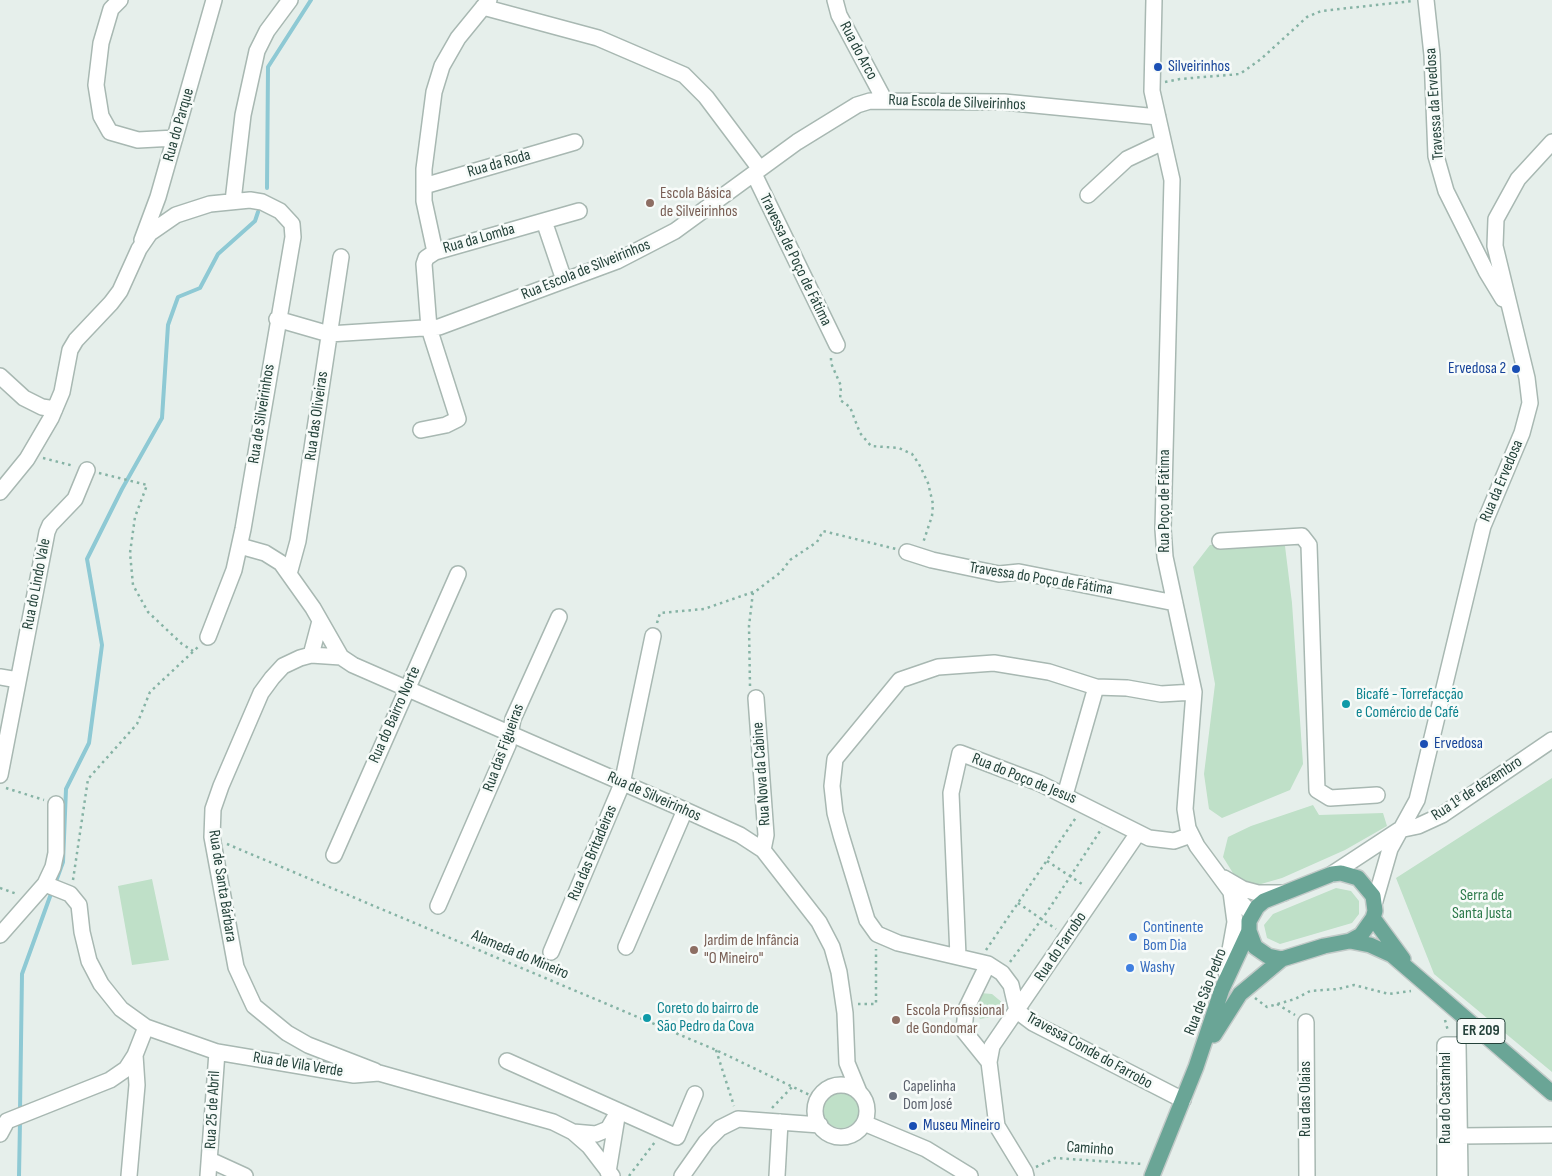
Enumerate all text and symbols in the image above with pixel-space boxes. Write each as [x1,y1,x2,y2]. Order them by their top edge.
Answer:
street label: Rua do Arco [835,19,881,83]
street label: Travessa da Ervedosa [1422,47,1448,161]
place label: Silveirinhos [1168,57,1230,77]
marker: Silveirinhos [1152,61,1164,73]
street label: Rua do Parque [159,86,199,164]
street label: Rua Escola de Silveirinhos [888,91,1026,115]
street label: Rua da Roda [465,146,533,182]
place label: Escola Básica de Silveirinhos [660,184,738,222]
street label: Travessa de Poço de Fátima [755,191,835,329]
marker: Escola Básica de Silveirinhos [644,197,656,209]
street label: Rua da Lomba [441,220,517,258]
street label: Rua Escola de Silveirinhos [519,235,653,305]
place label: Ervedosa 2 [1448,359,1506,379]
street label: Rua de Silveirinhos [245,363,279,465]
marker: Ervedosa 2 [1510,363,1522,375]
street label: Rua das Oliveiras [301,370,333,462]
street label: Rua da Ervedosa [1476,437,1528,525]
street label: Rua Poço de Fátima [1155,449,1175,553]
street label: Rua do Lindo Vale [19,537,55,631]
street label: Travessa do Poço de Fátima [968,558,1114,600]
street label: Rua do Bairro Norte [365,664,425,766]
place label: Bicafé - Torrefacção e Comércio de Café [1356,685,1464,723]
marker: Bicafé - Torrefacção e Comércio de Café [1340,698,1352,710]
street label: Rua das Figueiras [479,702,529,794]
street label: Rua Nova da Cabine [749,721,775,827]
place label: Ervedosa [1434,734,1483,754]
marker: Ervedosa [1418,738,1430,750]
street label: Rua do Poço de Jesus [969,749,1079,809]
street label: Rua 1º de dezembro [1428,753,1526,825]
street label: Rua de Silveirinhos [604,768,704,826]
street label: Rua das Britadeiras [564,802,622,904]
street label: Rua de Santa Bárbara [204,829,240,943]
park label: Serra de Santa Justa [1452,886,1512,924]
street label: Rua do Farrobo [1031,909,1091,985]
place label: Continente Bom Dia [1143,918,1203,956]
street label: Alameda do Mineiro [468,926,572,984]
place label: Jardim de Infância "O Mineiro" [704,931,799,969]
marker: Continente Bom Dia [1127,931,1139,943]
marker: Jardim de Infância "O Mineiro" [688,944,700,956]
street label: Rua de São Pedro [1181,946,1231,1038]
place label: Washy [1140,958,1175,978]
marker: Washy [1124,962,1136,974]
place label: Coreto do bairro de São Pedro da Cova [657,999,759,1037]
place label: Escola Profissional de Gondomar [906,1001,1005,1039]
street label: Travessa Conde do Farrobo [1022,1008,1156,1094]
marker: Coreto do bairro de São Pedro da Cova [641,1012,653,1024]
marker: Escola Profissional de Gondomar [890,1014,902,1026]
road number: ER 209 [1457,1018,1505,1044]
street label: Rua de Vila Verde [252,1048,344,1082]
street label: Rua do Castanhal [1436,1052,1456,1144]
street label: Rua das Olaias [1296,1061,1316,1137]
street label: Rua 25 de Abril [201,1070,225,1150]
place label: Capelinha Dom José [903,1077,956,1115]
marker: Capelinha Dom José [887,1090,899,1102]
place label: Museu Mineiro [923,1116,1000,1136]
marker: Museu Mineiro [907,1120,919,1132]
street label: Caminho [1066,1138,1114,1160]

